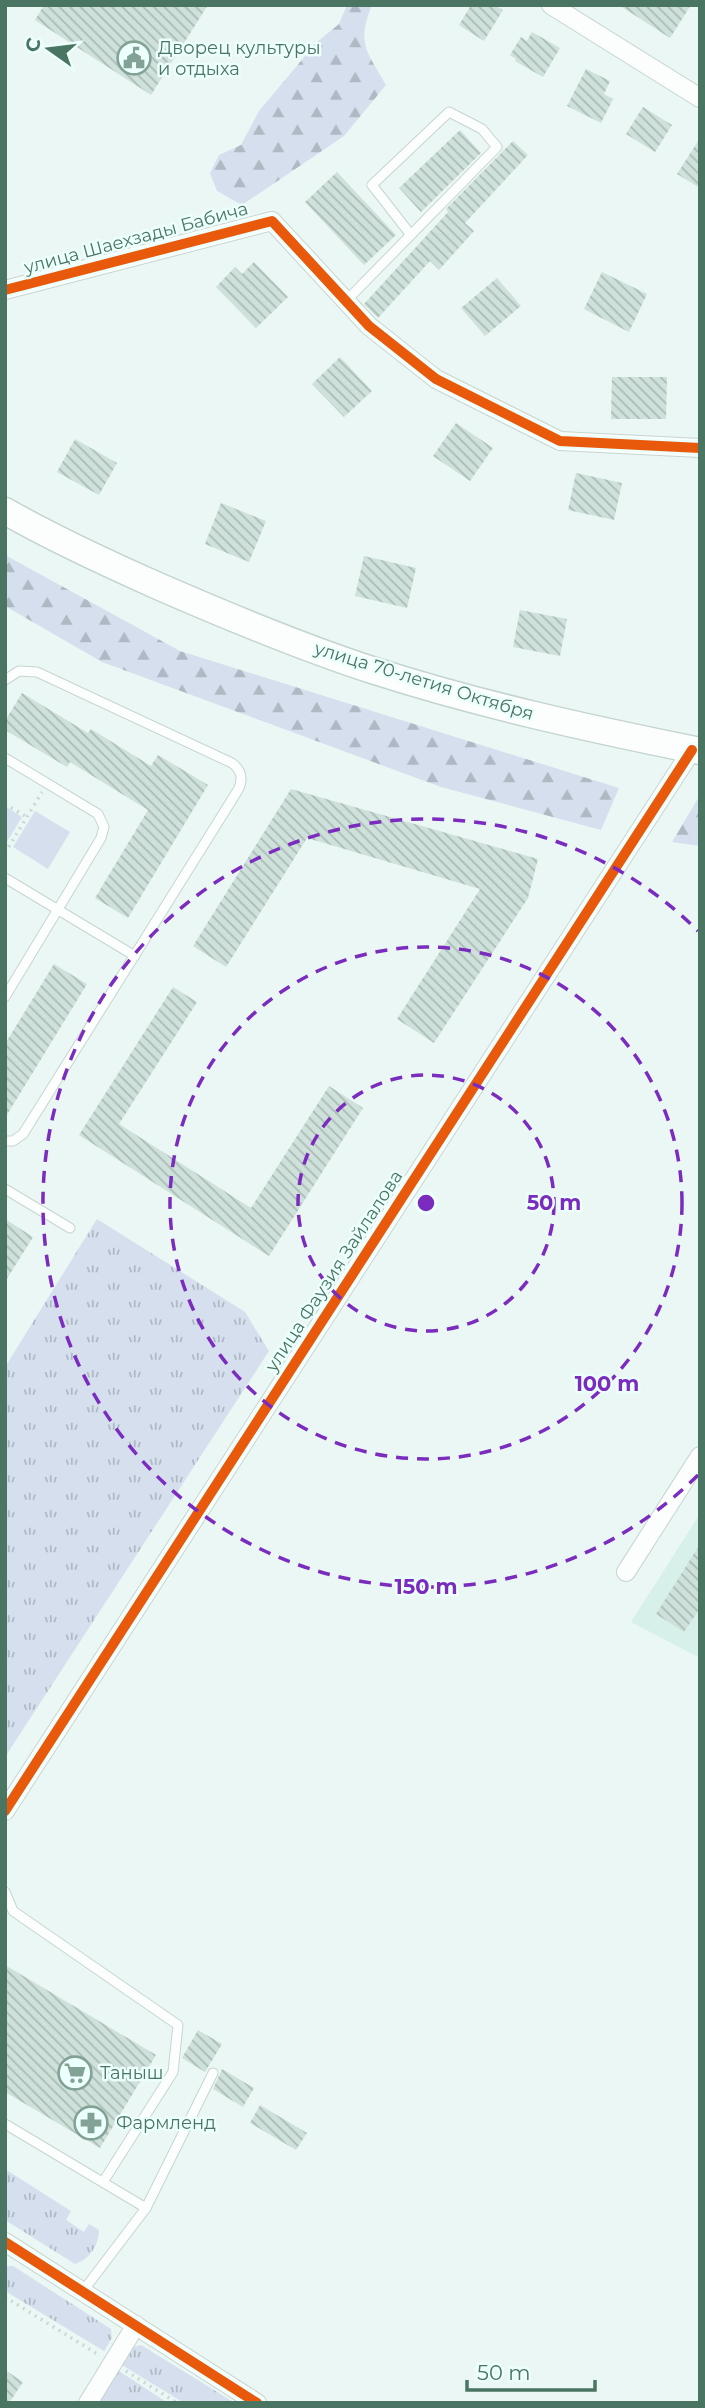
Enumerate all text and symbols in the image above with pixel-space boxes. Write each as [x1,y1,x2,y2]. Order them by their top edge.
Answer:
north arrow [14,14,84,84]
text: С [20,35,46,54]
place label: Дворец культуры и отдыха [158,37,321,80]
public building icon: Дворец культуры и отдыха [115,39,153,77]
street label: улица Шаехзады Бабича [21,197,250,279]
street label: улица 70-летия Октября [311,637,536,725]
street label: улица Фаузия Зайлалова [260,1166,407,1377]
text: 50 m [527,1190,581,1215]
centre of rings [414,1191,438,1215]
text: 100 m [575,1371,639,1396]
text: 150 m [395,1574,457,1599]
supermarket icon: Таныш [56,2054,94,2092]
place label: Таныш [100,2062,164,2084]
pharmacy icon: Фармленд [72,2104,110,2142]
place label: Фармленд [116,2112,216,2134]
scale bar [467,2348,595,2392]
text: 50 m [477,2360,531,2385]

